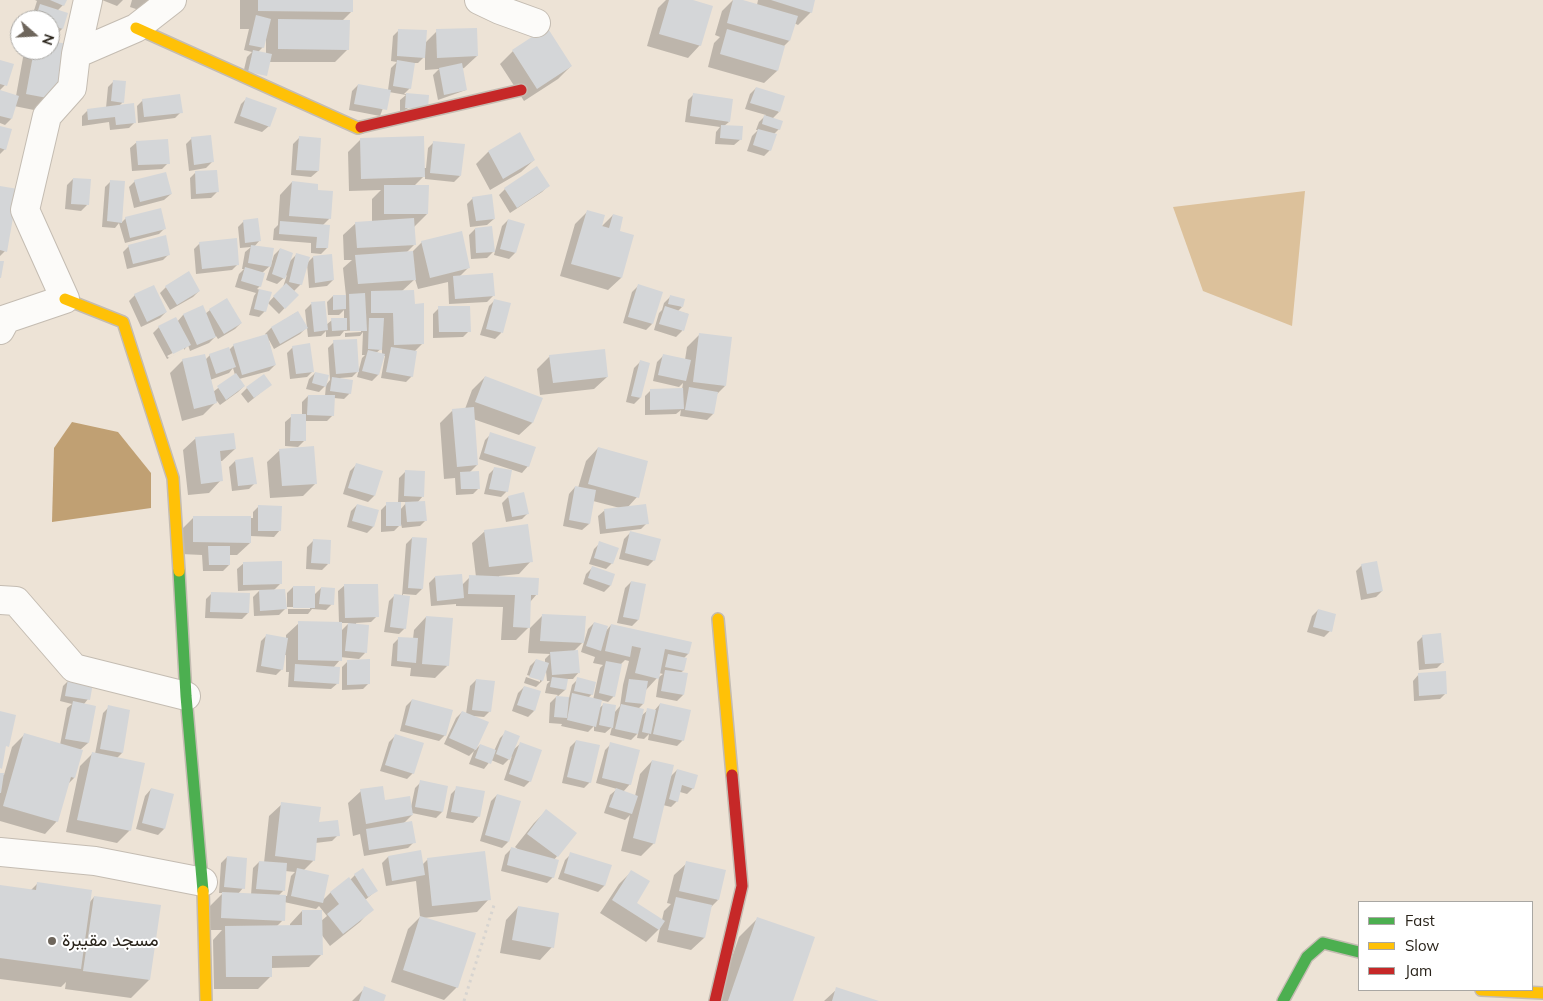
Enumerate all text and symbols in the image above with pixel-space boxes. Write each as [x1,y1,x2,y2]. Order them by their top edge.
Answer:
north arrow [10,10,60,60]
text: N [38,32,58,47]
legend [1358,901,1533,991]
text: Fast [1405,911,1435,930]
place label: مسجد مقيبرة [62,930,159,952]
marker: مسجد مقيبرة [46,935,58,947]
text: Slow [1405,936,1439,955]
text: Jam [1405,961,1432,980]

